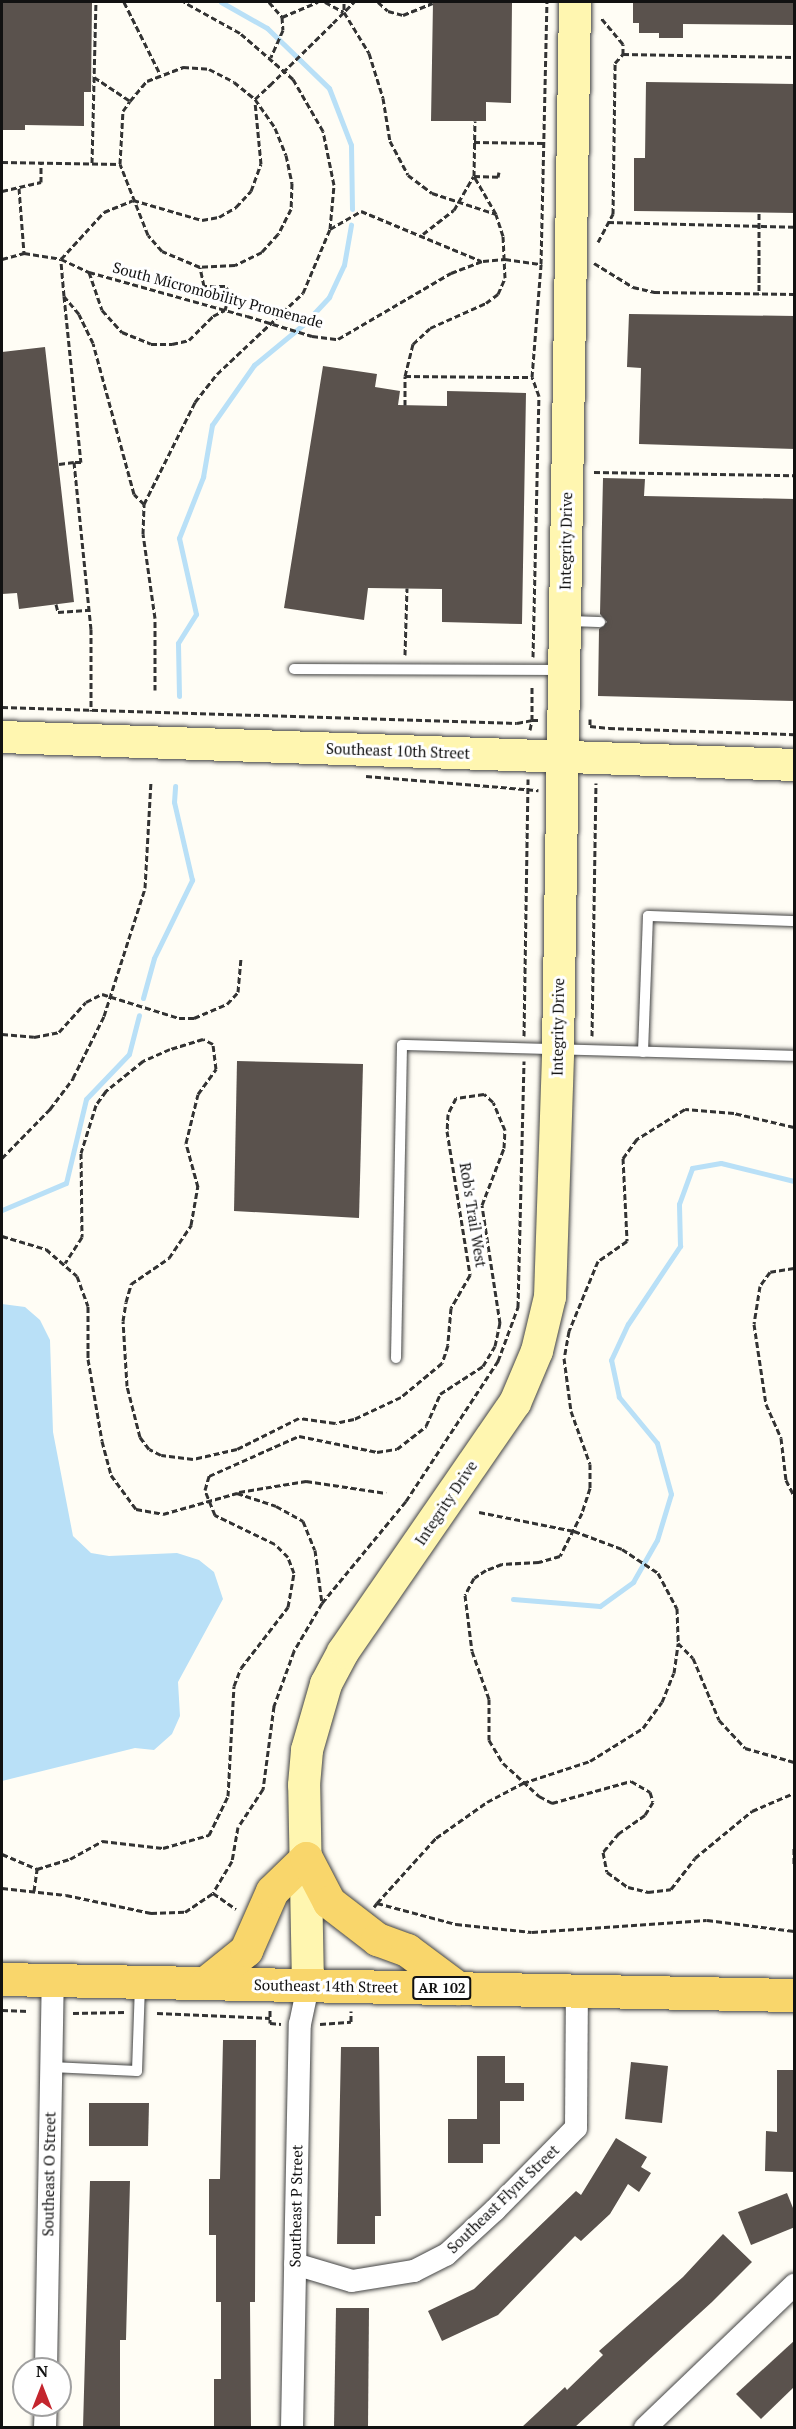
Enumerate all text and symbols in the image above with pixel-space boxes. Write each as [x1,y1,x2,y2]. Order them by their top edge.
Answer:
street label: South Micromobility Promenade [111,258,325,332]
street label: Integrity Drive [556,492,576,590]
street label: Southeast 10th Street [326,739,470,763]
street label: Integrity Drive [548,978,568,1076]
street label: Rob's Trail West [456,1161,490,1269]
street label: Integrity Drive [411,1457,481,1549]
street label: Southeast 14th Street [254,1976,398,1996]
road number: AR 102 [412,1977,472,1999]
street label: Southeast O Street [39,2111,59,2237]
street label: Southeast Flynt Street [443,2141,563,2257]
street label: Southeast P Street [286,2144,306,2268]
north arrow [12,2357,72,2417]
text: N [36,2360,48,2382]

